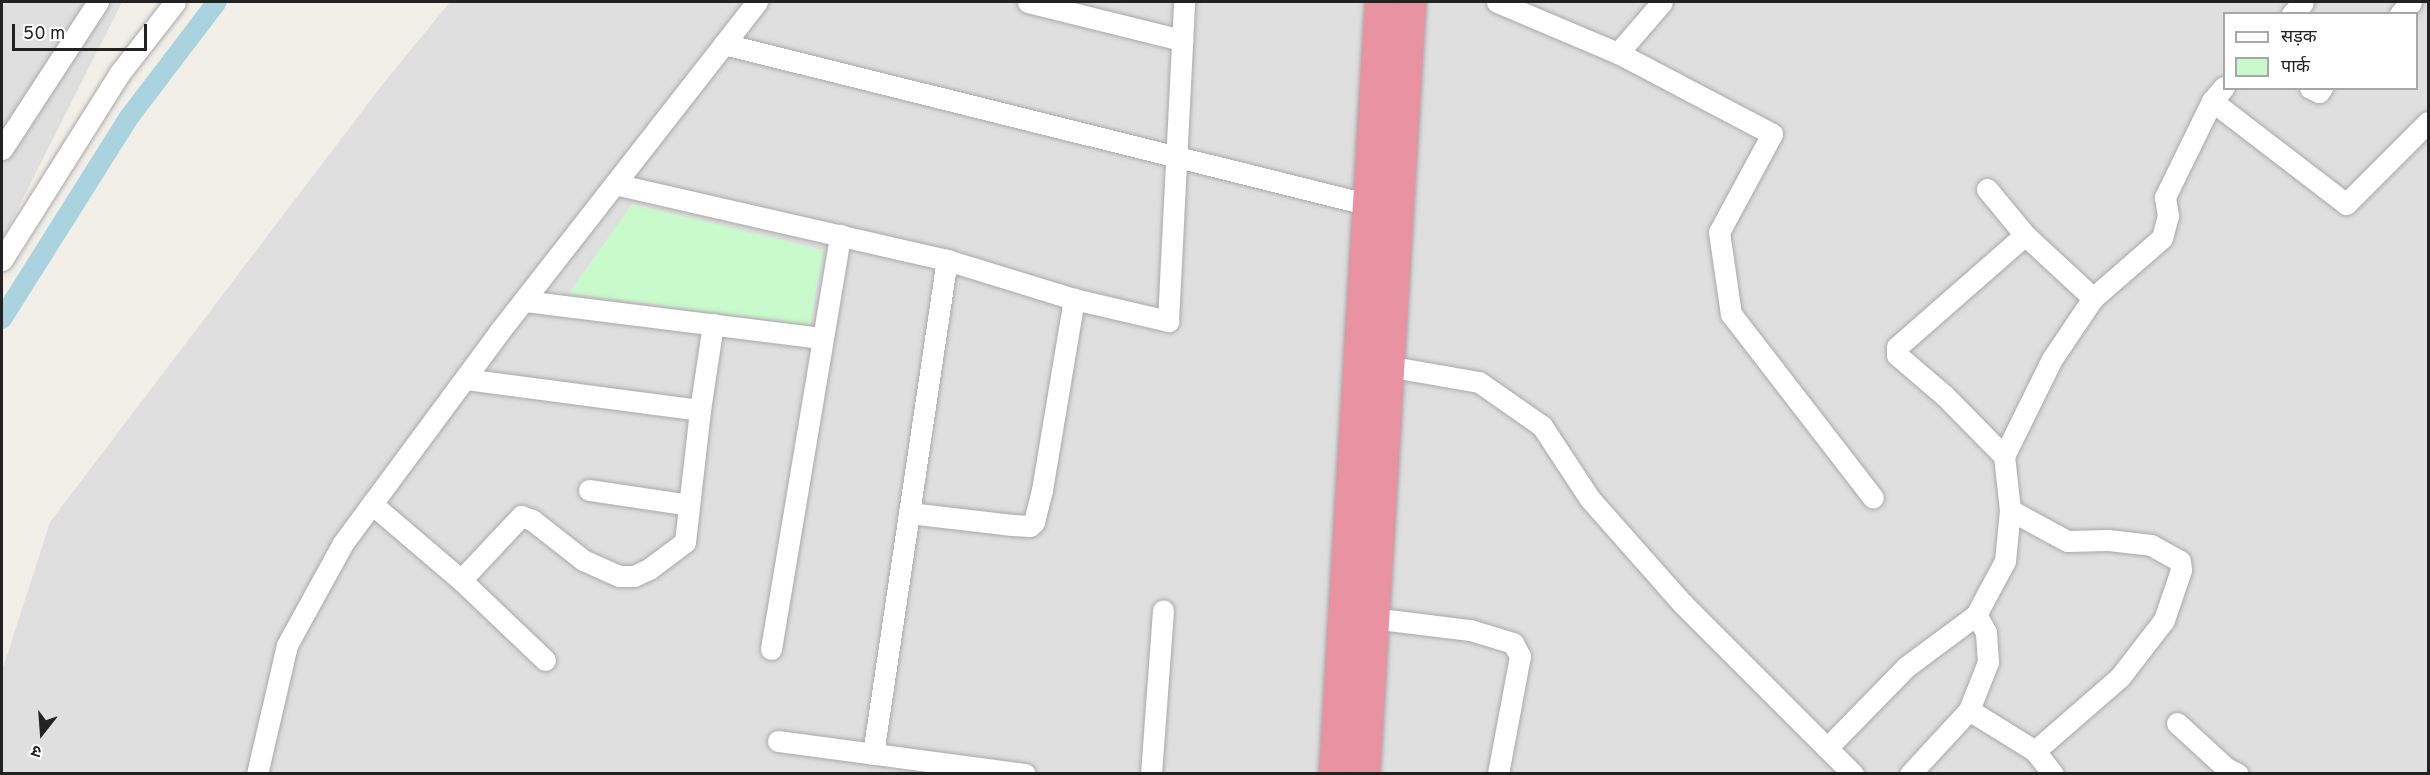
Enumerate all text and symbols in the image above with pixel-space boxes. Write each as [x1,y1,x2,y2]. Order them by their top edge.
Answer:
scale bar [15,12,150,50]
legend [2223,12,2418,90]
text: 50 m [23,23,65,46]
text: सड़क [2281,26,2317,49]
text: पार्क [2281,56,2310,79]
north arrow [12,703,72,763]
text: उ [29,739,44,761]

